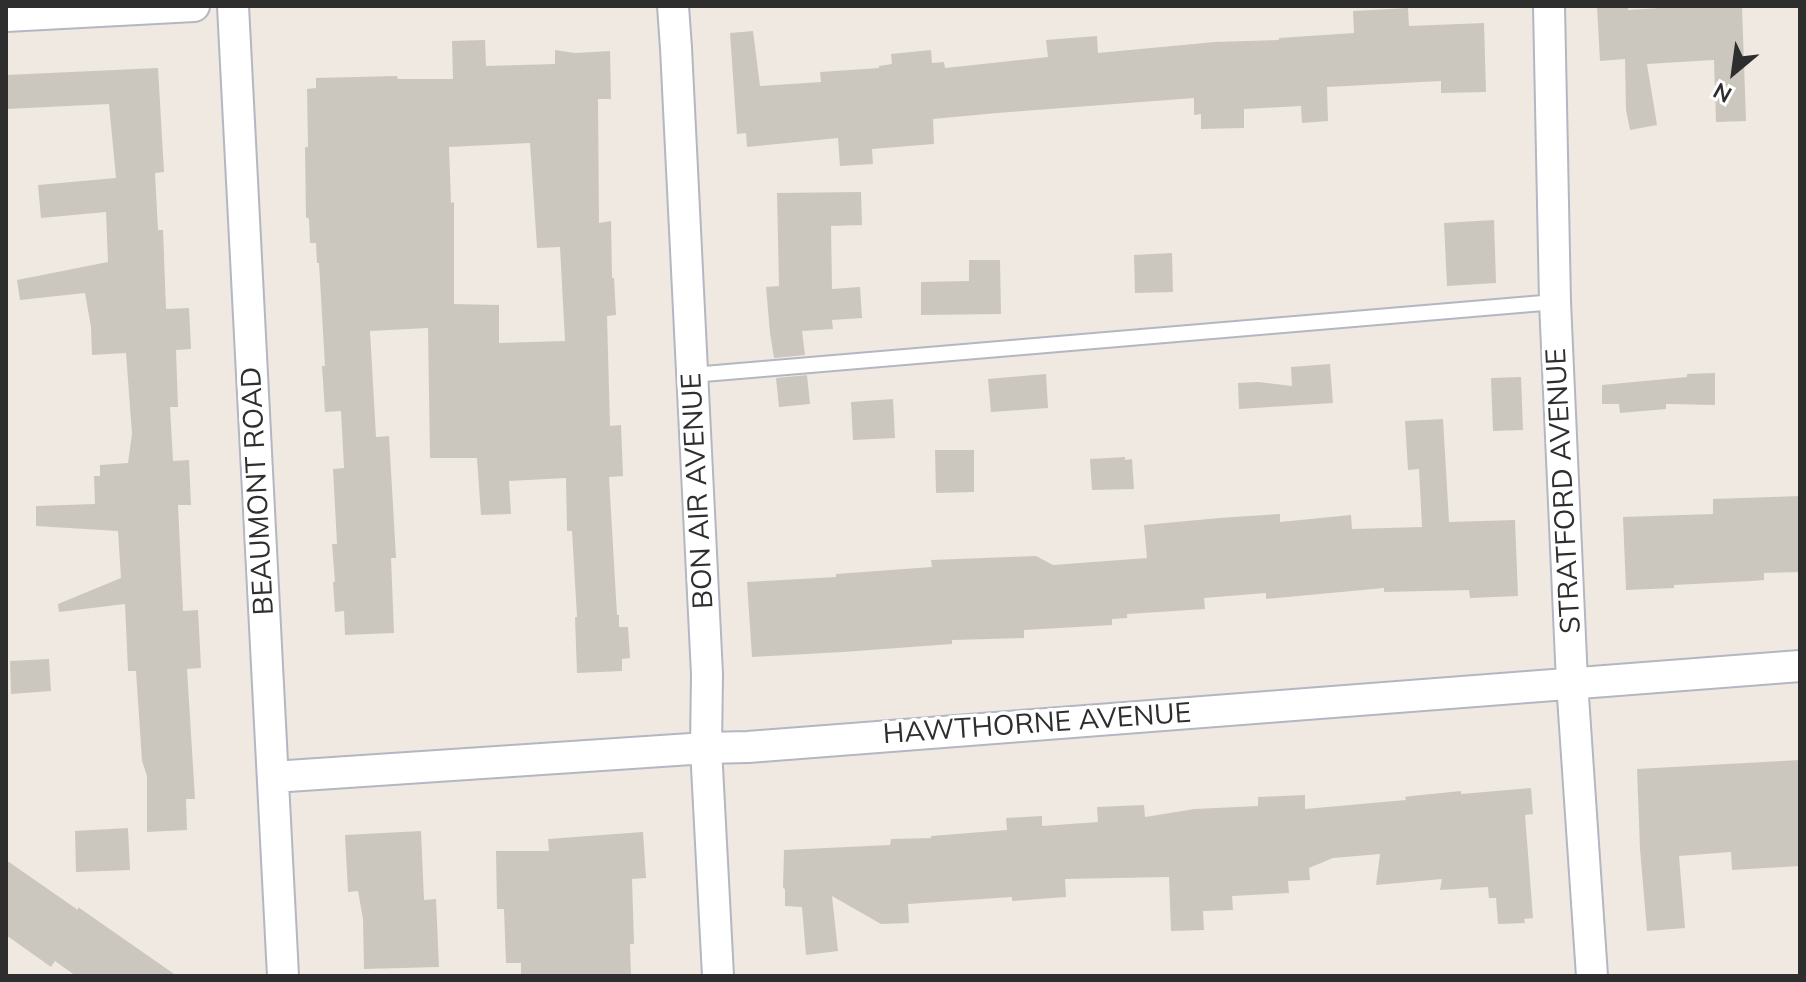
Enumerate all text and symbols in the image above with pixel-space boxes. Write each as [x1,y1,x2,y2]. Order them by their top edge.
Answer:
north arrow [1694,32,1774,112]
text: N [1708,77,1736,109]
street label: STRATFORD AVENUE [1540,347,1588,635]
street label: BEAUMONT ROAD [235,366,281,616]
street label: BON AIR AVENUE [675,372,721,610]
street label: HAWTHORNE AVENUE [882,696,1192,752]

